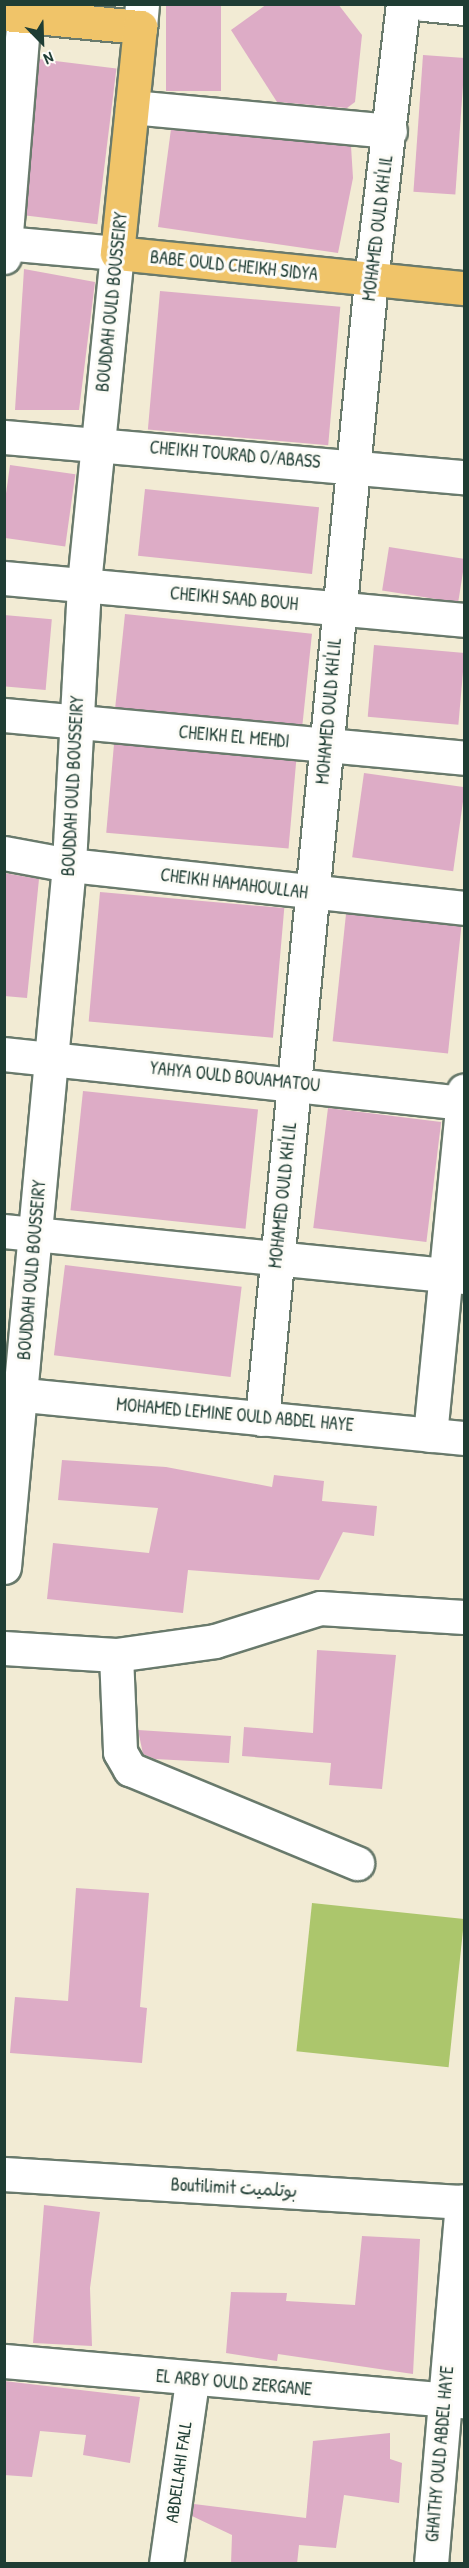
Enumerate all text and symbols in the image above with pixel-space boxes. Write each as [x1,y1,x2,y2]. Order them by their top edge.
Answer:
north arrow [12,12,72,72]
text: N [41,47,57,70]
street label: MOHAMED OULD KH'LIL [358,154,398,302]
street label: BOUDDAH OULD BOUSSEIRY [92,211,132,393]
street label: BABE OULD CHEIKH SIDYA [149,246,319,286]
street label: CHEIKH TOURAD O/ABASS [149,437,321,473]
street label: CHEIKH SAAD BOUH [169,583,299,615]
street label: MOHAMED OULD KH'LIL [312,637,346,785]
street label: BOUDDAH OULD BOUSSEIRY [57,695,89,877]
street label: CHEIKH EL MEHDI [178,721,290,753]
street label: CHEIKH HAMAHOULLAH [159,864,309,904]
street label: YAHYA OULD BOUAMATOU [149,1057,321,1097]
street label: MOHAMED OULD KH'LIL [265,1121,301,1269]
street label: BOUDDAH OULD BOUSSEIRY [13,1179,51,1361]
street label: MOHAMED LEMINE OULD ABDEL HAYE [115,1394,355,1436]
street label: Boutilimit بوتلميت [170,2174,298,2202]
street label: EL ARBY OULD ZERGANE [155,2365,313,2401]
street label: GHAITHY OULD ABDEL HAYE [422,2365,458,2543]
street label: ABDELLAHI FALL [161,2420,197,2524]

